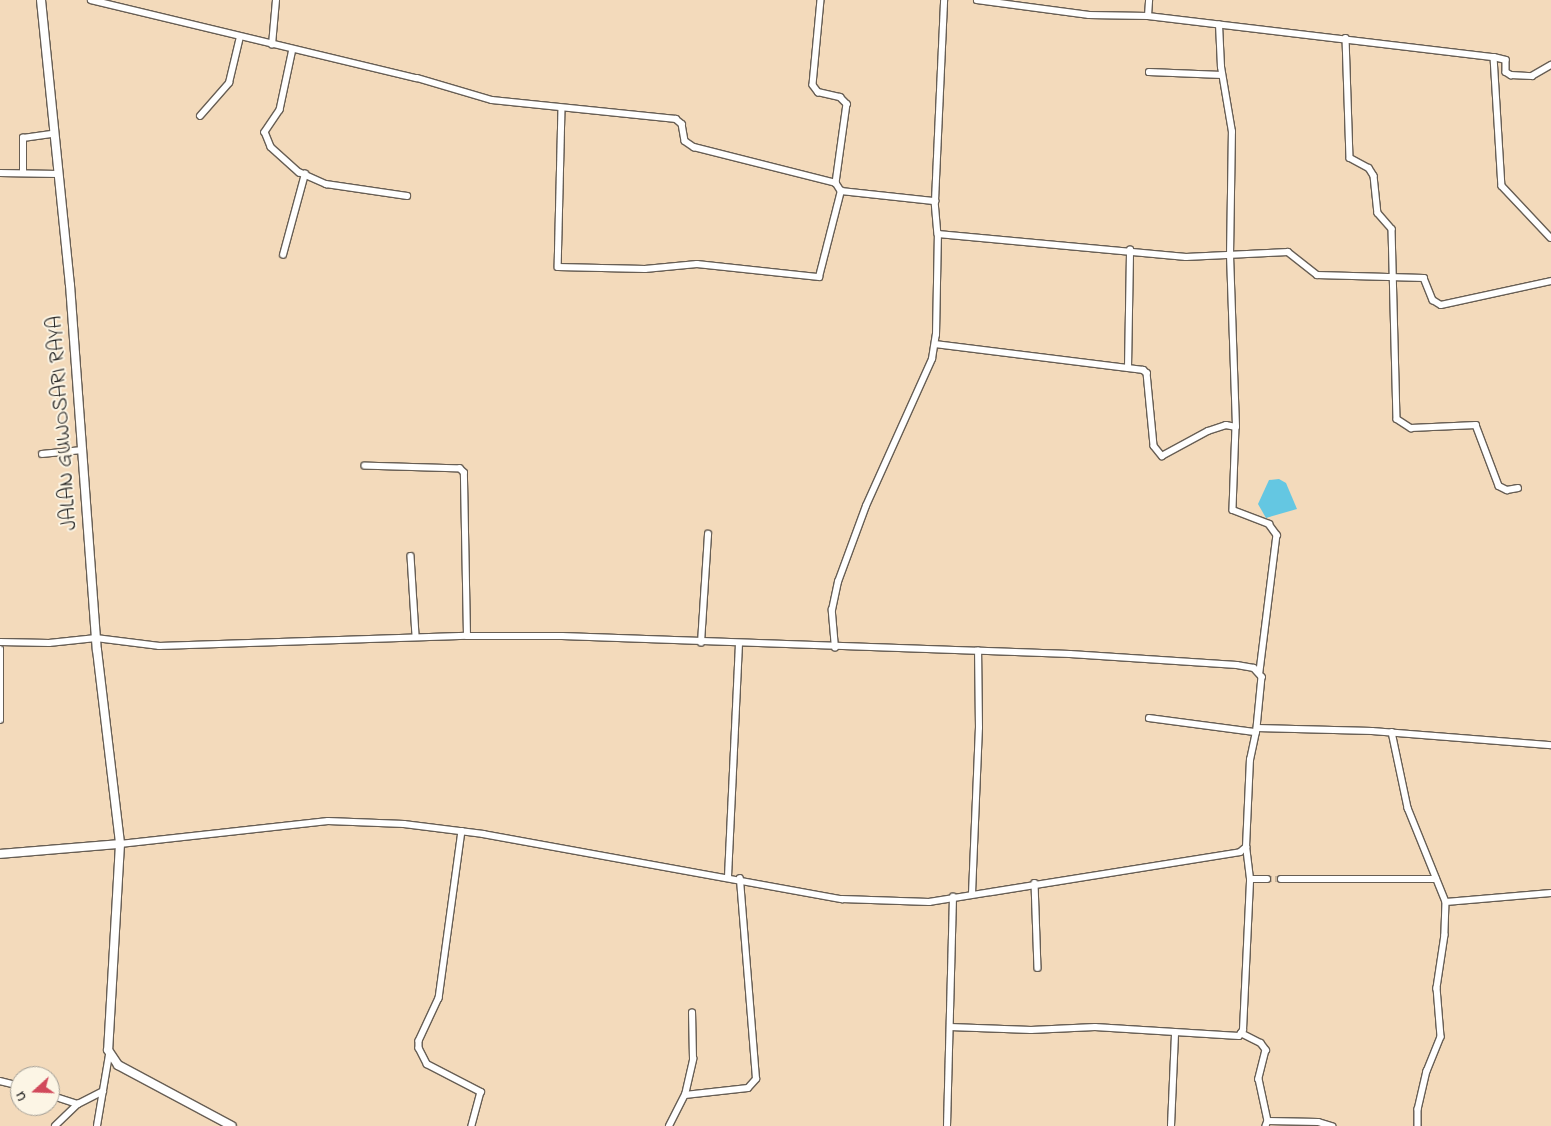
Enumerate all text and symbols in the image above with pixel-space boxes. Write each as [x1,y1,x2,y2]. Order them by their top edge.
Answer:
street label: JALAN GUWOSARI RAYA [43,315,83,531]
north arrow [10,1066,60,1116]
text: U [10,1088,33,1104]

